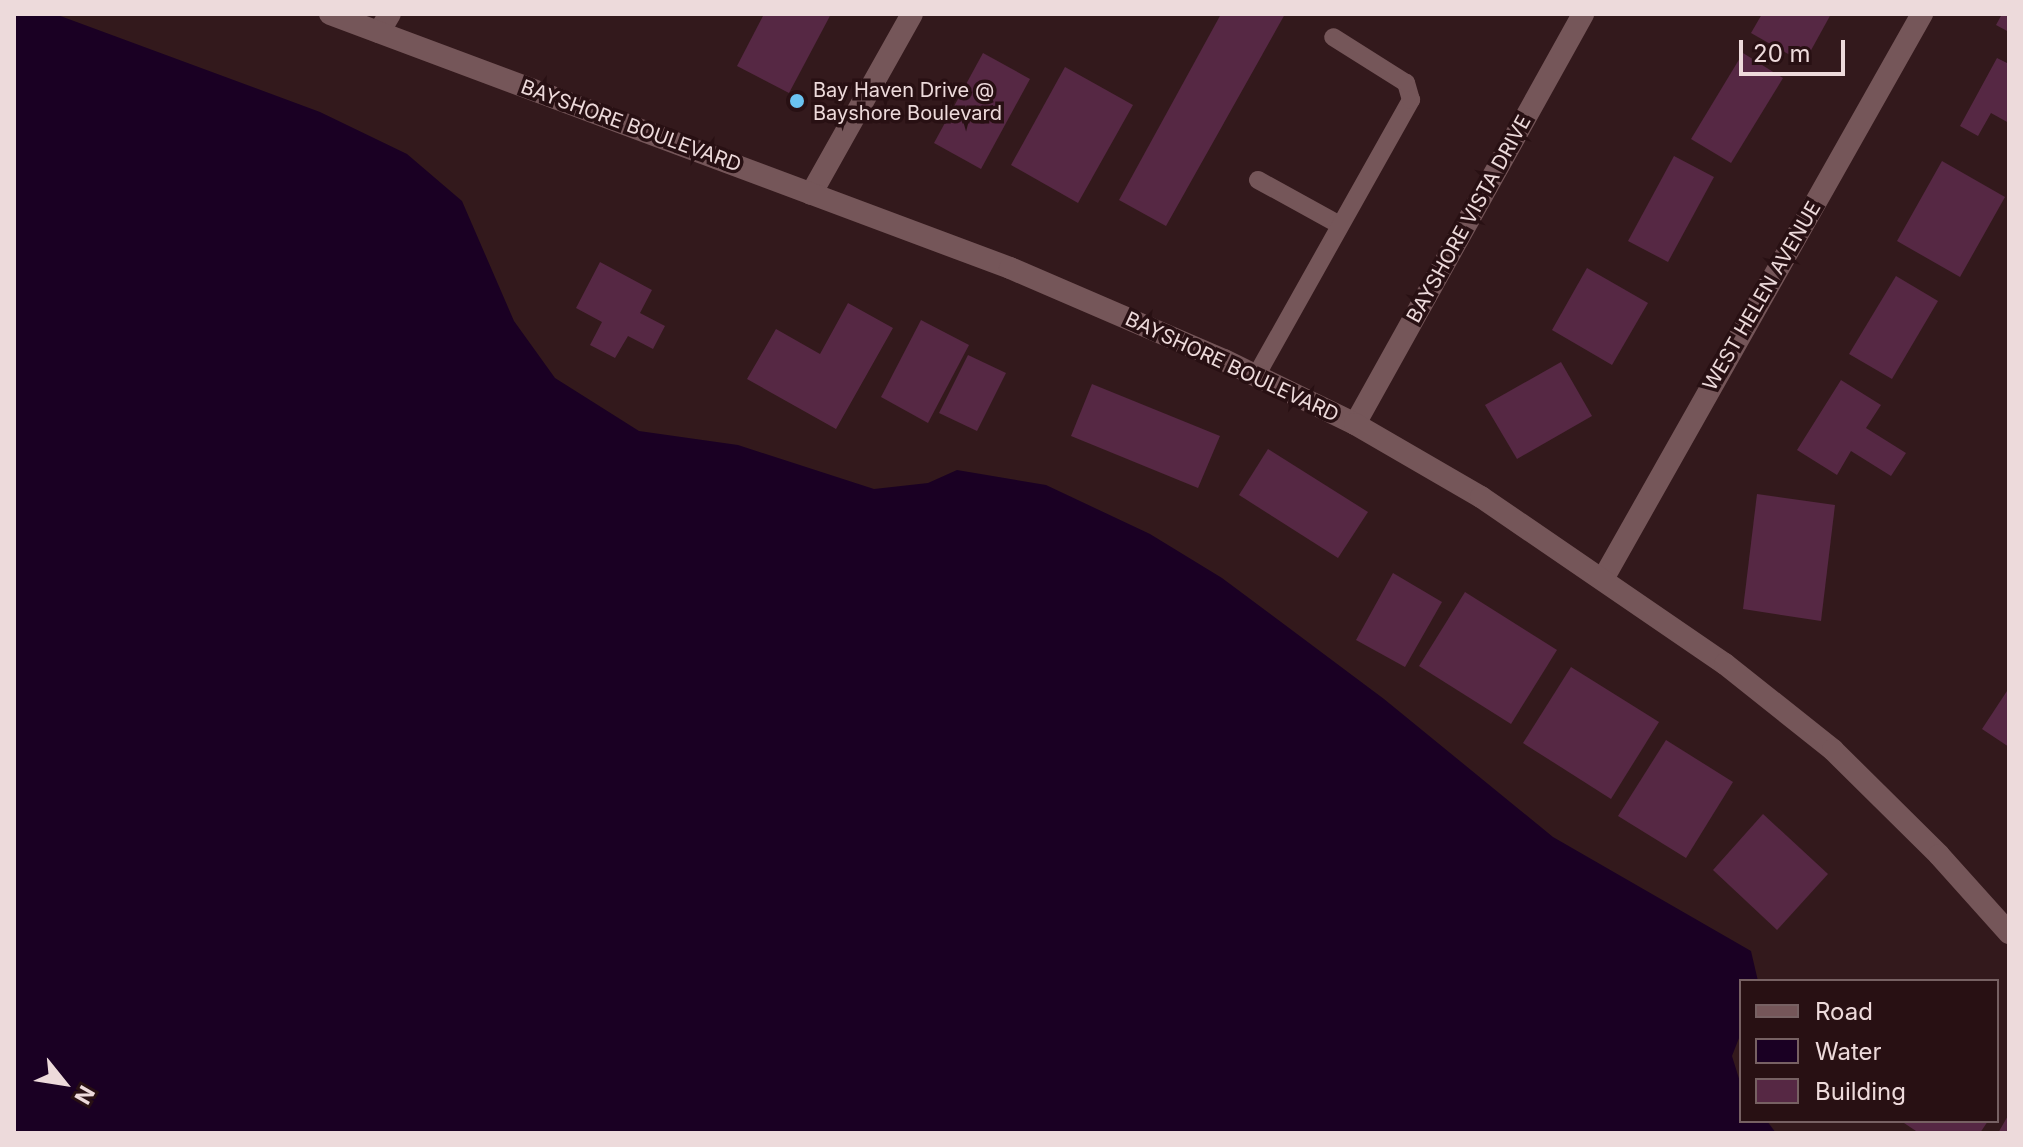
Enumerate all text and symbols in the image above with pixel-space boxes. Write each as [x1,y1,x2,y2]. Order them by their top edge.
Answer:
scale bar [1743,24,1849,74]
text: 20 m [1753,39,1811,68]
street label: BAYSHORE BOULEVARD [518,75,744,177]
place label: Bay Haven Drive @ Bayshore Boulevard [813,78,1002,125]
marker: Bay Haven Drive @ Bayshore Boulevard [788,92,806,110]
street label: BAYSHORE VISTA DRIVE [1402,111,1536,327]
street label: WEST HELEN AVENUE [1698,197,1826,395]
street label: BAYSHORE BOULEVARD [1122,307,1342,427]
legend [1739,979,1999,1123]
text: Road [1815,997,1873,1026]
text: Water [1815,1037,1882,1066]
north arrow [24,1043,104,1123]
text: Building [1815,1077,1906,1106]
text: N [69,1081,100,1109]

